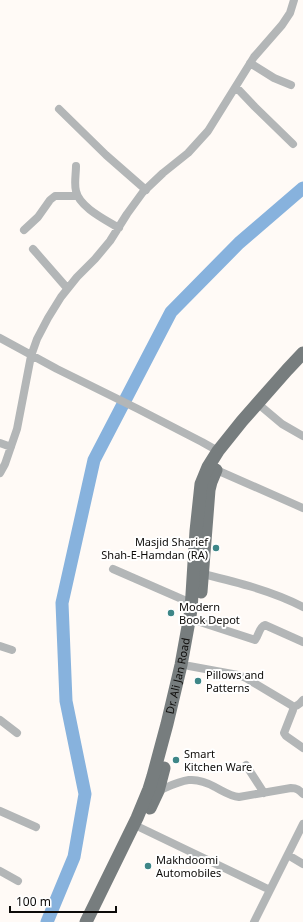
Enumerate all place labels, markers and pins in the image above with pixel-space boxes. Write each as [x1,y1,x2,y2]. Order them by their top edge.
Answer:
place label: Masjid Sharief Shah-E-Hamdan (RA) [101,534,209,562]
marker: Masjid Sharief Shah-E-Hamdan (RA) [211,543,221,553]
place label: Modern Book Depot [179,599,240,627]
marker: Modern Book Depot [166,608,176,618]
place label: Pillows and Patterns [206,667,264,695]
marker: Pillows and Patterns [193,676,203,686]
place label: Smart Kitchen Ware [184,746,252,774]
marker: Smart Kitchen Ware [171,755,181,765]
place label: Makhdoomi Automobiles [156,852,221,880]
marker: Makhdoomi Automobiles [143,861,153,871]

